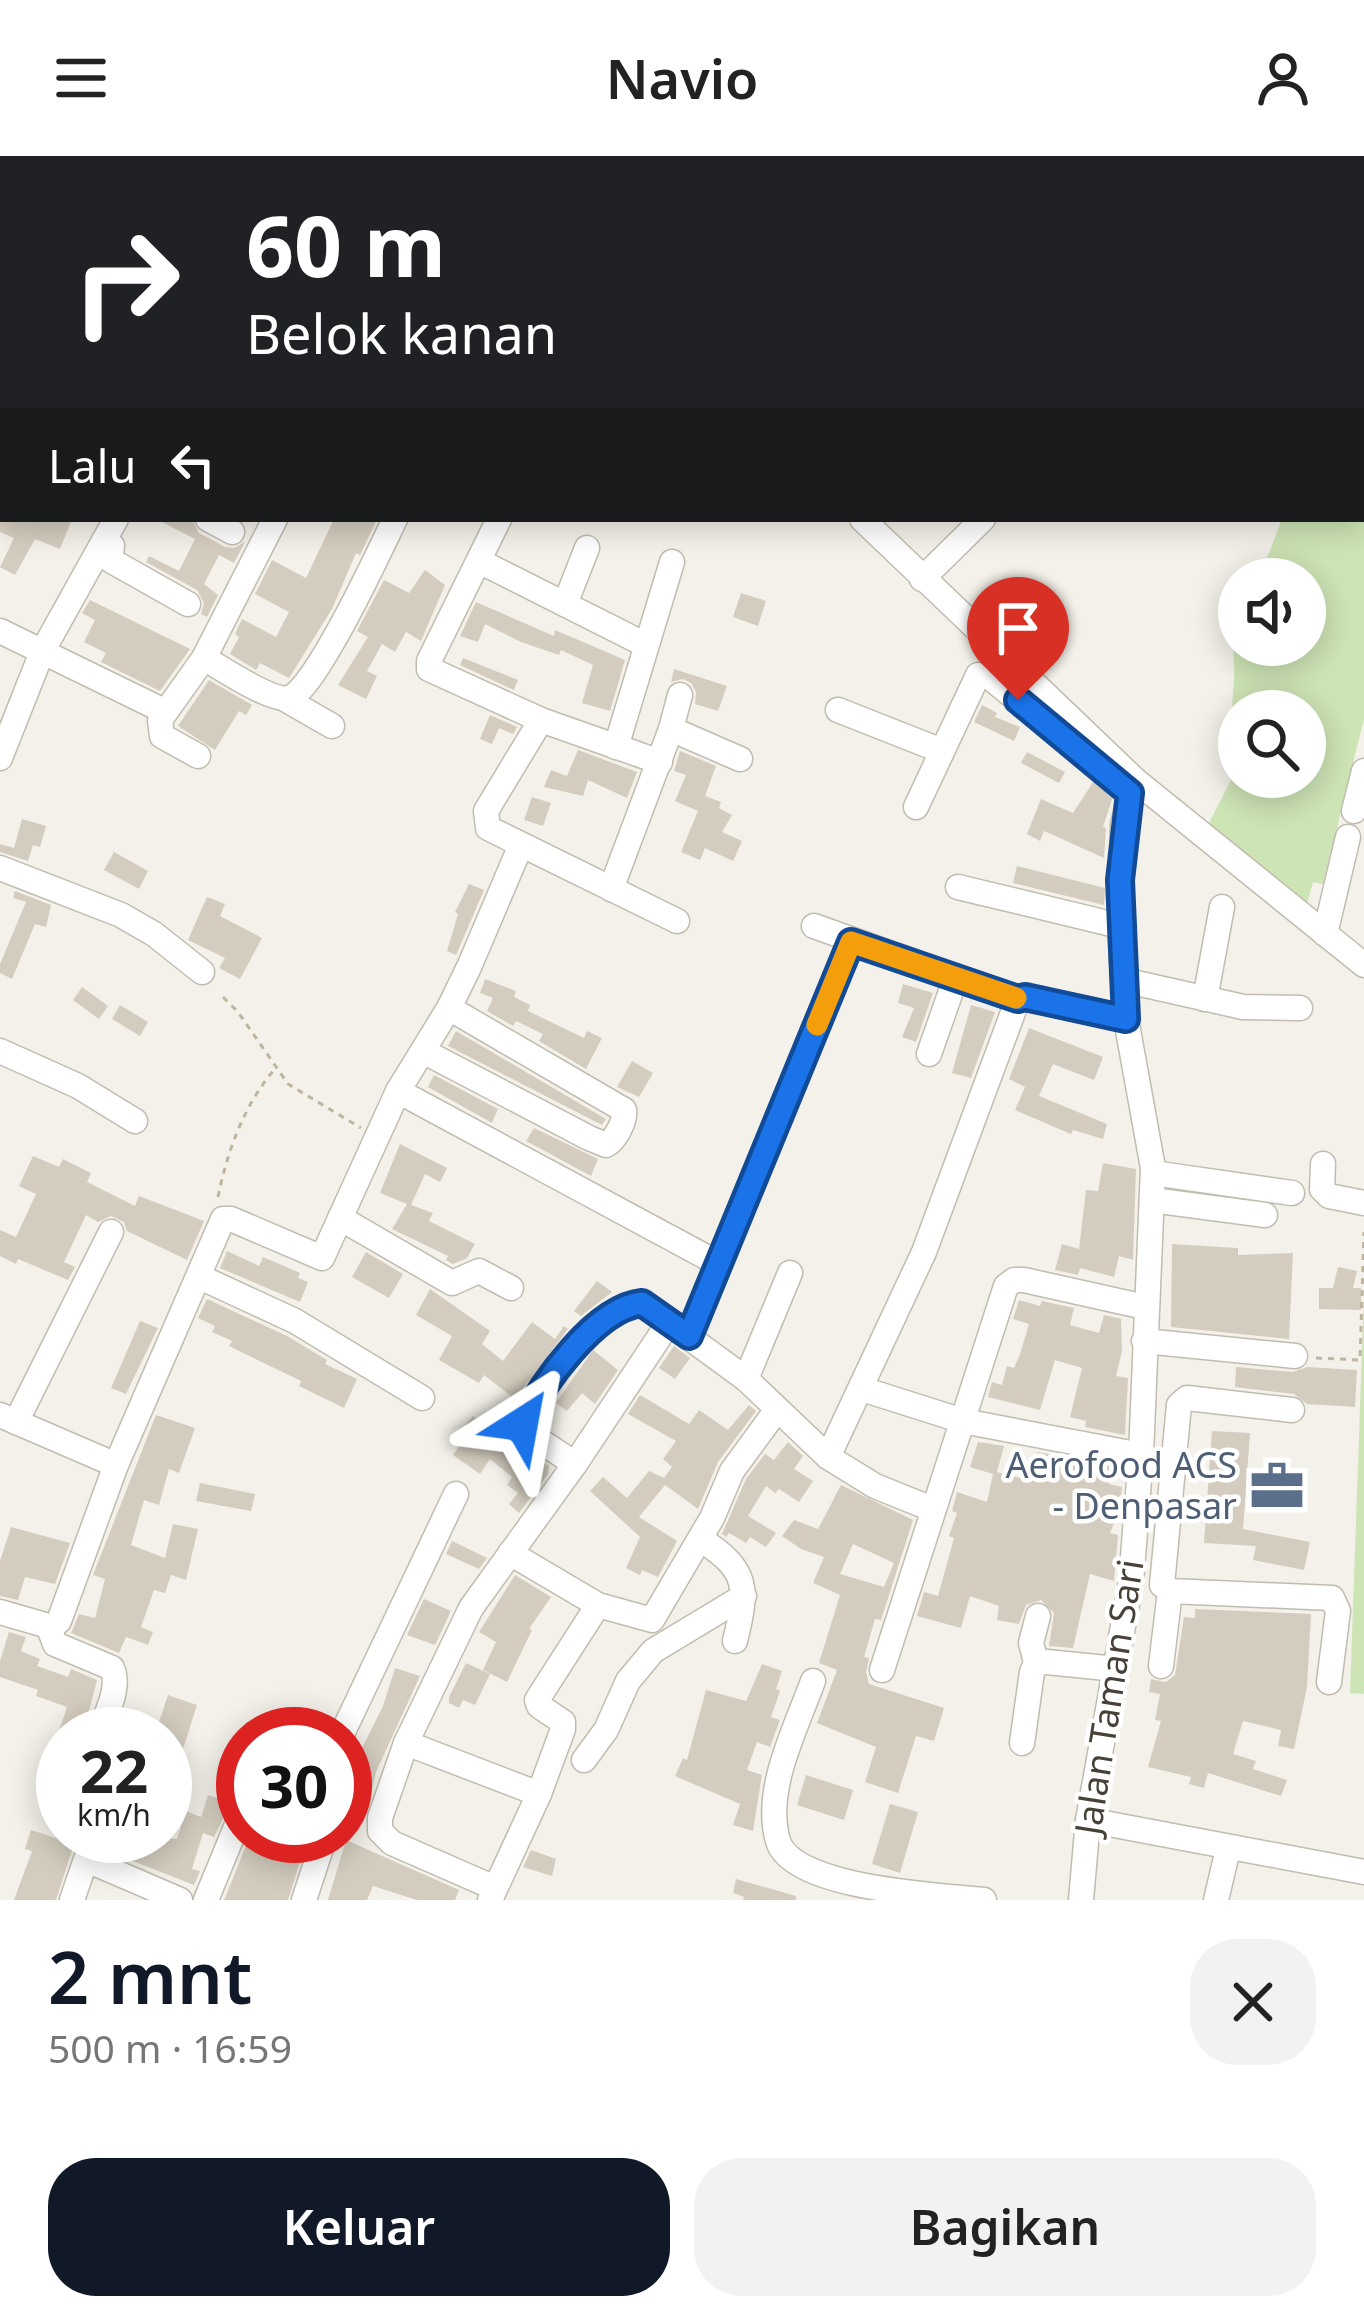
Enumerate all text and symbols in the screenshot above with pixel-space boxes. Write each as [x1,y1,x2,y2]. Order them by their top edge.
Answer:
text: Navio [606,41,758,115]
icon: menu [48,45,114,111]
icon: person [1250,45,1316,111]
text: 60 m [246,187,446,302]
icon: right [48,204,204,360]
text: Belok kanan [246,296,557,370]
icon: left [160,432,226,498]
text: Lalu [48,435,136,496]
map controls [1218,558,1326,798]
button: sound [1218,558,1326,666]
pin [967,577,1069,700]
icon: arrive [985,595,1051,661]
button: search [1218,690,1326,798]
position arrow [459,1361,585,1487]
place label: Aerofood ACS - Denpasar [1006,1440,1237,1530]
office icon: Aerofood ACS - Denpasar [1248,1457,1306,1515]
street label: Jalan Taman Sari [1062,1556,1154,1841]
speed limit sign: 30 [216,1707,372,1863]
text: 22 [80,1729,148,1811]
text: km/h [77,1794,151,1835]
text: 2 mnt [48,1927,252,2025]
button: close [1190,1939,1316,2065]
text: 500 m · 16:59 [48,2021,292,2074]
button: Keluar [48,2158,670,2296]
button: Bagikan [694,2158,1316,2296]

